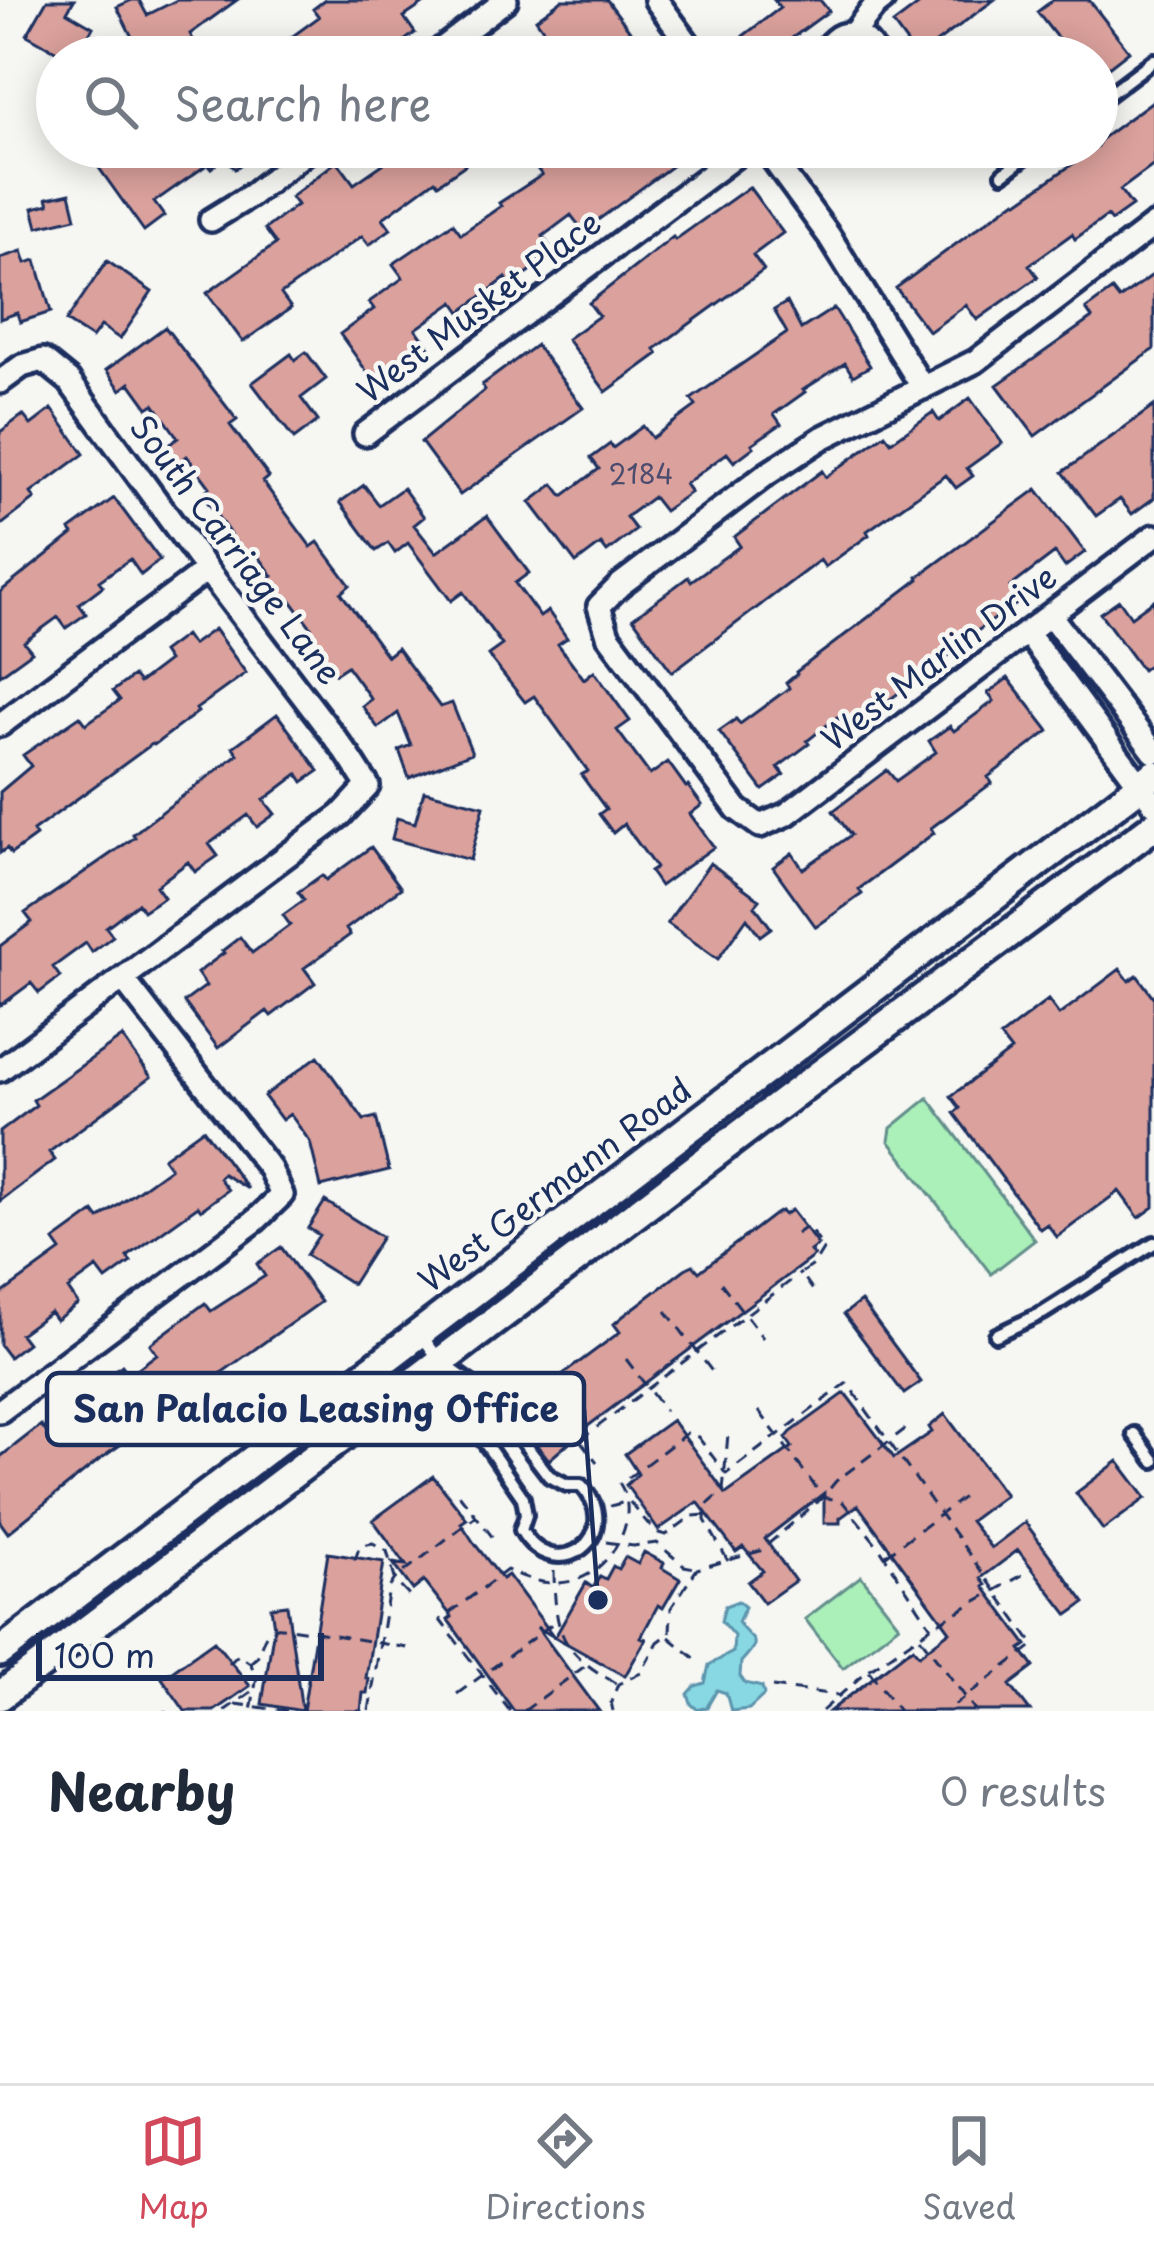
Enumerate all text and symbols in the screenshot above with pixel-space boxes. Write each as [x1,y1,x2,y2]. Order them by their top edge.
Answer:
search box [36,36,1118,168]
text: Search here [174,68,431,136]
icon: search [78,69,144,135]
street label: West Musket Place [345,197,610,414]
street label: South Carriage Lane [119,403,356,694]
house number: 2184 [609,452,673,493]
street label: West Marlin Drive [810,551,1066,762]
street label: West Germann Road [407,1064,701,1303]
callout: San Palacio Leasing Office [47,1373,584,1445]
text: San Palacio Leasing Office [73,1380,559,1434]
scale bar [36,1627,324,1680]
text: 100 m [54,1629,155,1679]
text: Nearby [48,1751,235,1828]
text: 0 results [940,1760,1106,1819]
tab: Map [138,2108,209,2230]
tab: Directions [485,2108,646,2230]
tab: Saved [922,2108,1016,2230]

